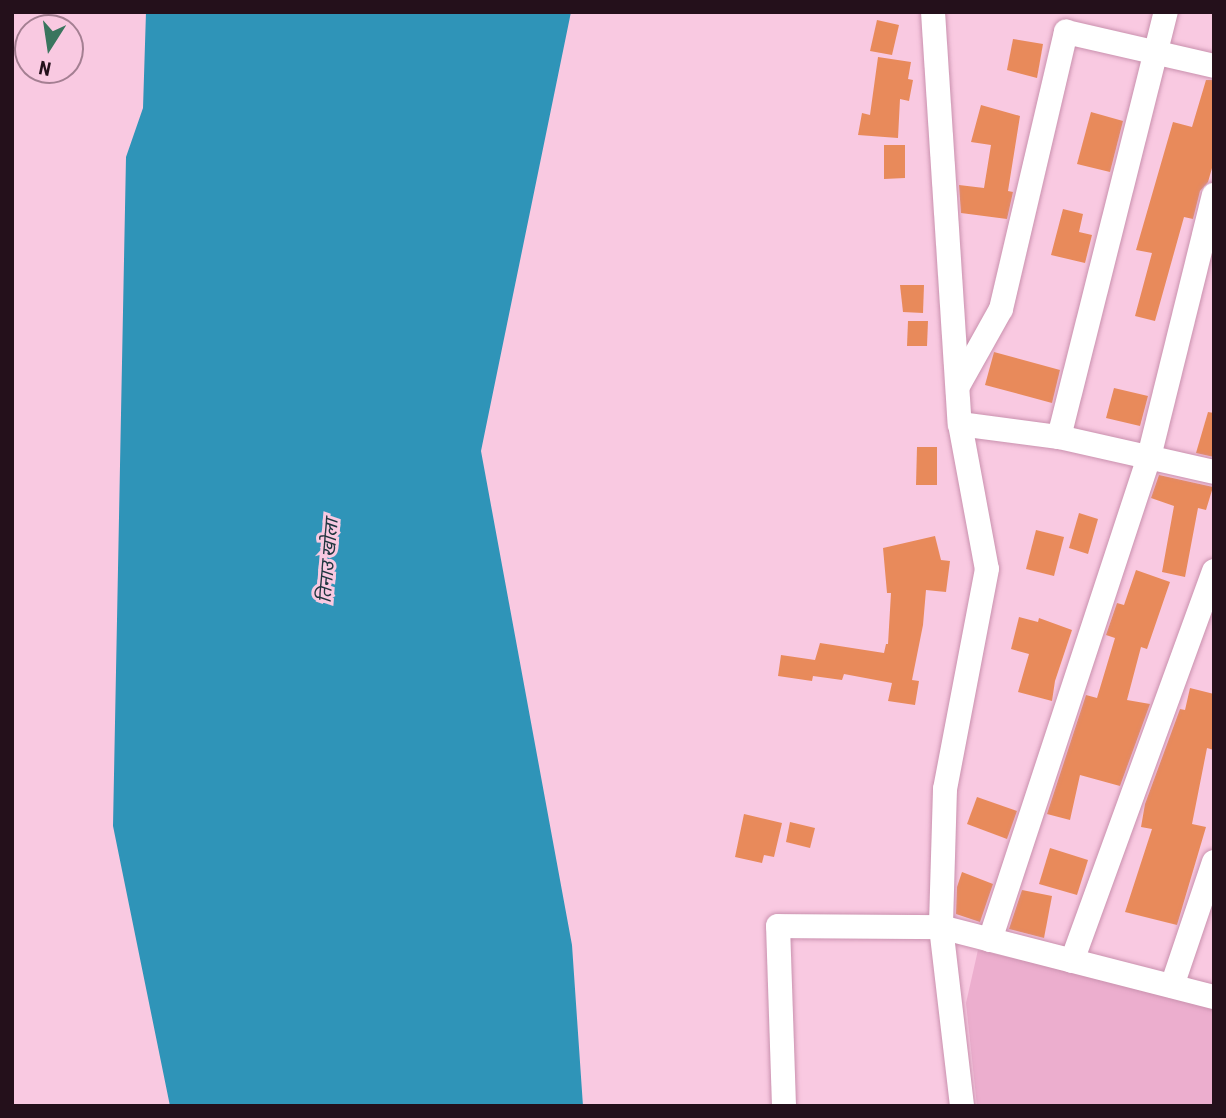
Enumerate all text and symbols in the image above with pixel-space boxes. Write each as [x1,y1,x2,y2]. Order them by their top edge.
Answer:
north arrow [14,14,84,84]
text: N [37,56,53,81]
water label: तिनाउ खोला [313,518,343,604]

